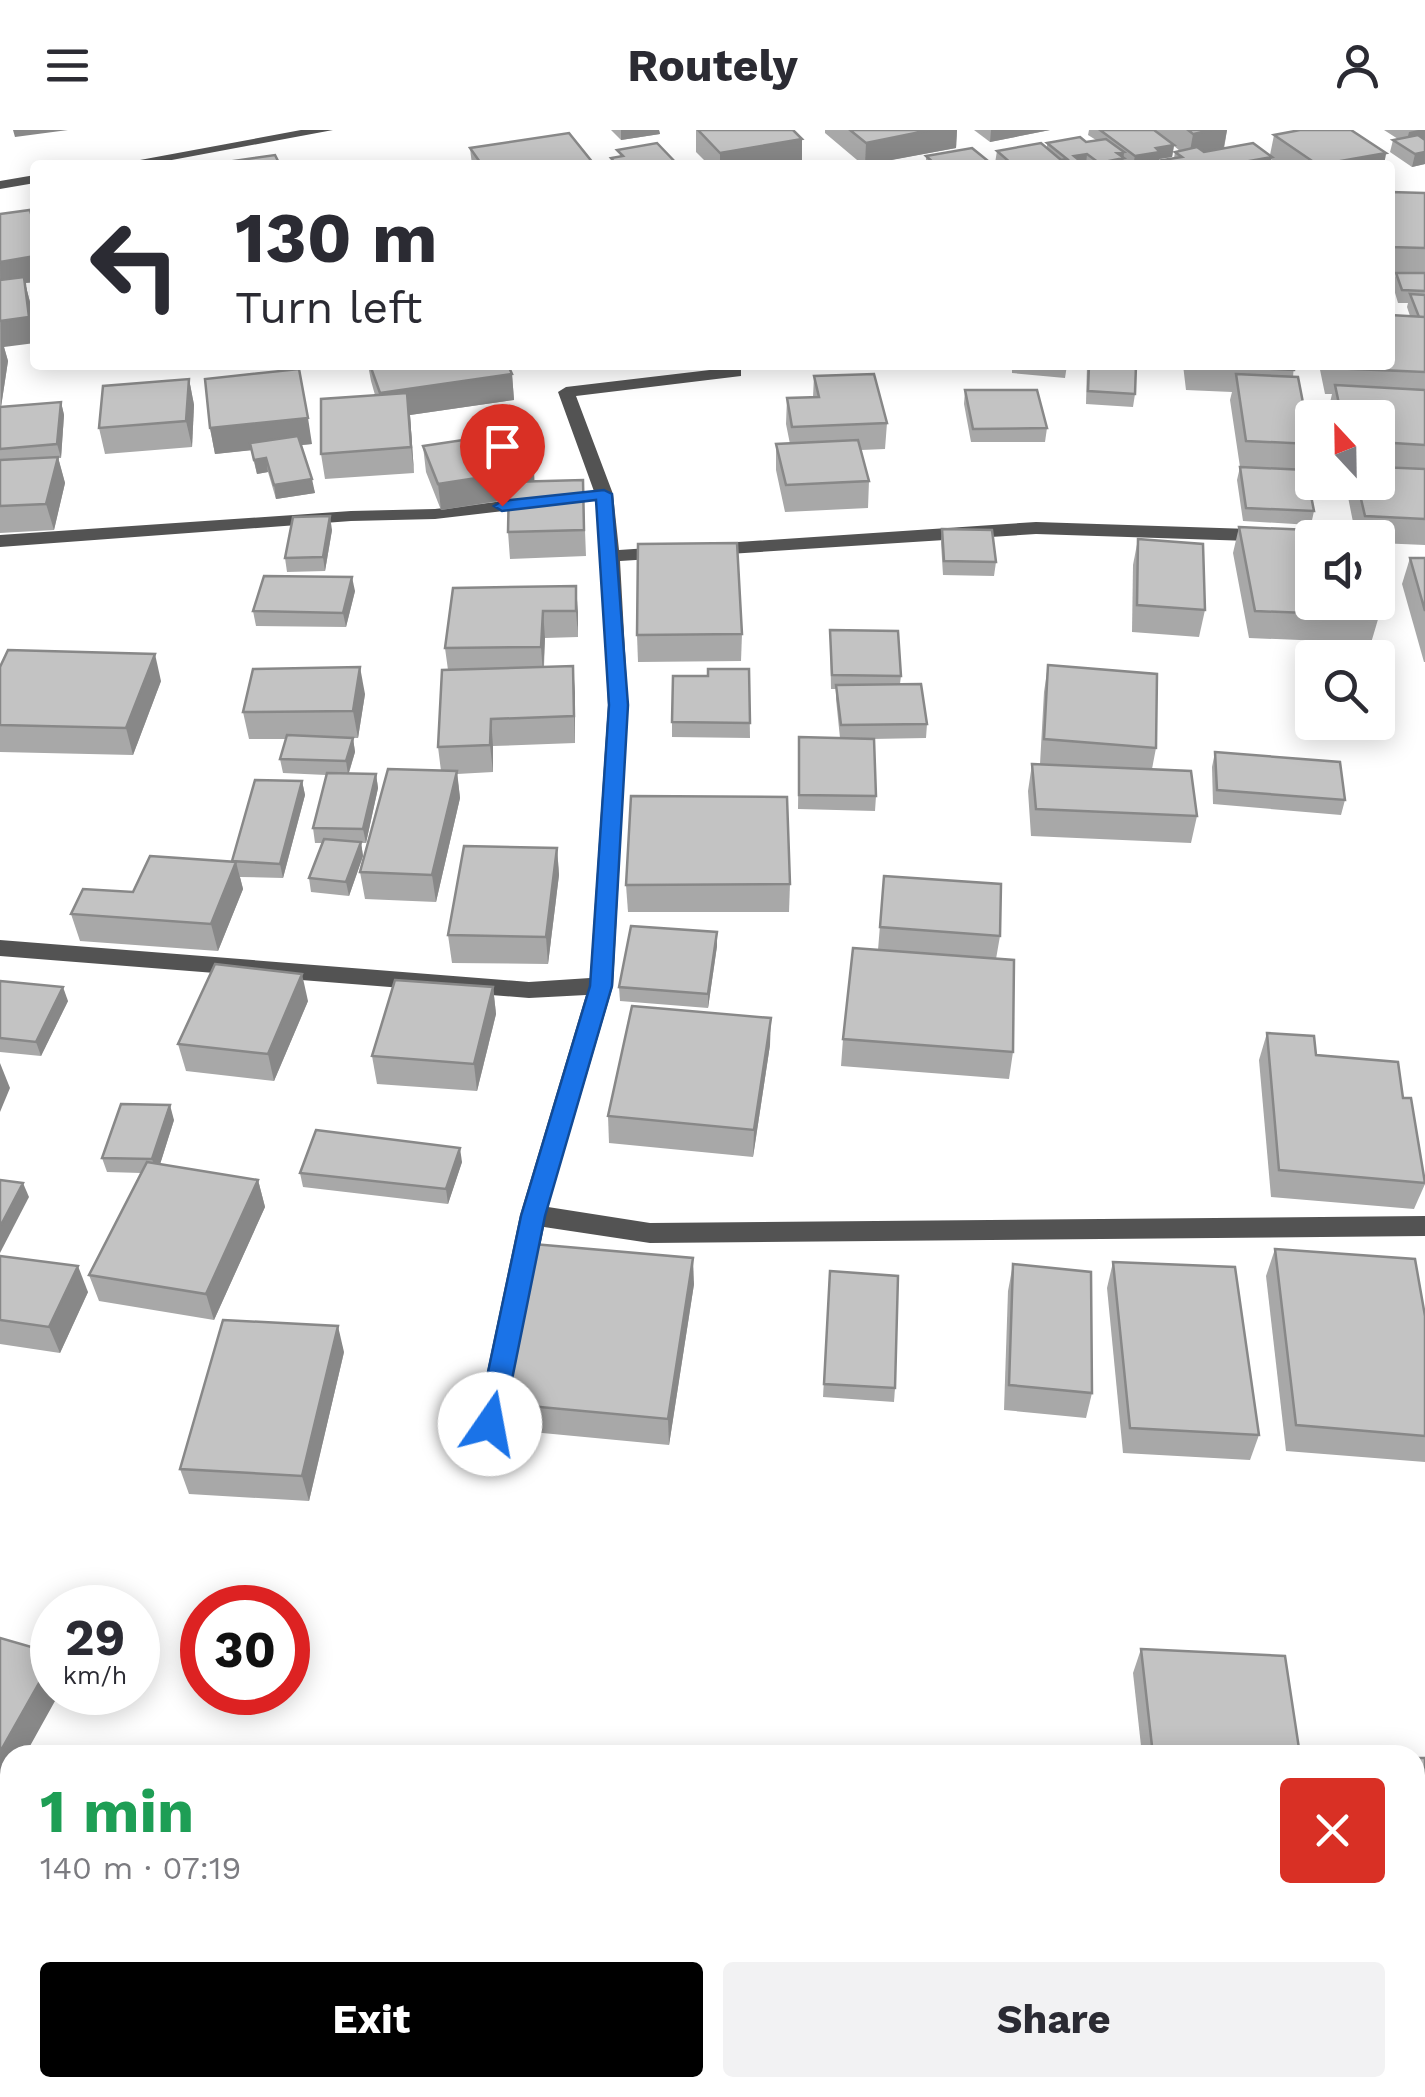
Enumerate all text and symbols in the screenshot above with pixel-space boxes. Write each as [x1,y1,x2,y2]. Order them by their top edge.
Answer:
icon: menu [40,38,95,93]
icon: person [1330,38,1385,93]
text: Routely [627,39,798,92]
text: 130 m [235,197,438,279]
icon: left [70,200,200,330]
text: Turn left [235,281,422,334]
north arrow [1295,400,1395,500]
map controls [1295,400,1395,740]
pin [460,404,545,507]
icon: arrive [475,419,530,474]
button: sound [1295,520,1395,620]
button: search [1295,640,1395,740]
position arrow [438,1372,542,1476]
speed limit sign: 30 [180,1585,310,1715]
text: 29 [65,1608,125,1667]
text: km/h [63,1661,127,1690]
text: 1 min [40,1776,194,1847]
button: close [1280,1778,1385,1883]
text: 140 m · 07:19 [40,1849,241,1887]
button: Exit [40,1962,703,2077]
button: Share [723,1962,1385,2077]

